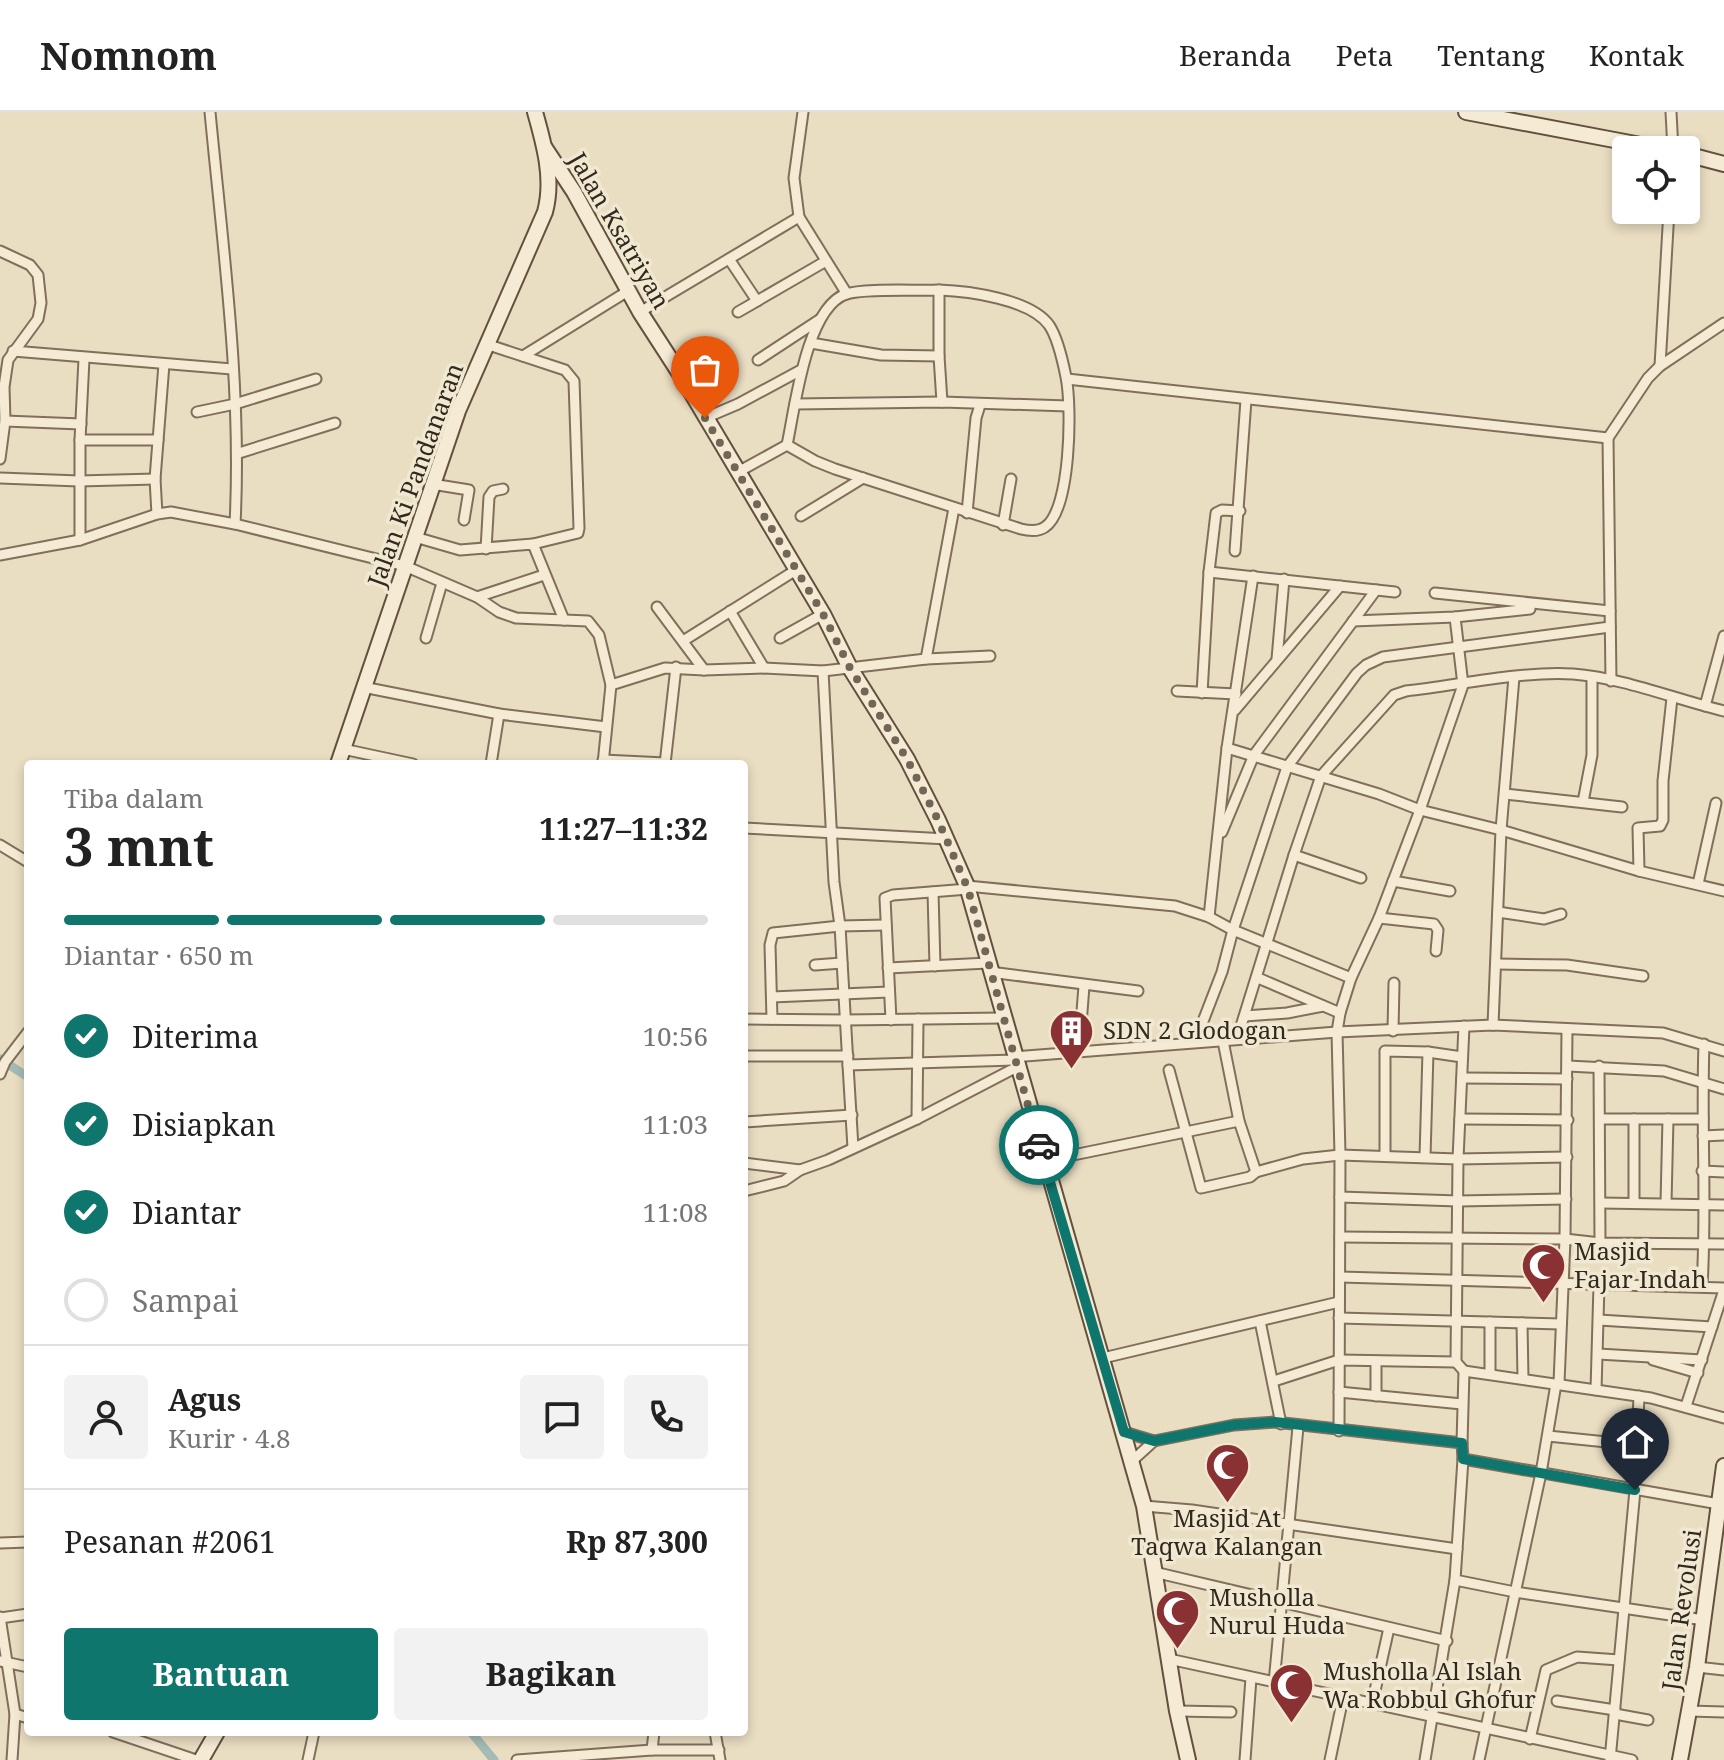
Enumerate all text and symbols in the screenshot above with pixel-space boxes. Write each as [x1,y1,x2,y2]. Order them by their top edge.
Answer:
text: Nomnom [40,29,217,81]
text: Beranda [1179,36,1292,74]
text: Peta [1336,36,1393,74]
text: Tentang [1437,36,1545,74]
text: Kontak [1589,36,1684,74]
map controls [1612,136,1700,224]
button: locate [1612,136,1700,224]
street label: Jalan Ksatriyan [562,145,679,315]
pin [671,336,739,418]
icon: bag [683,348,727,392]
street label: Jalan Ki Pandanaran [358,358,470,592]
text: Tiba dalam [64,780,204,816]
text: 11:27–11:32 [539,808,708,849]
text: 3 mnt [64,810,214,881]
text: Diantar · 650 m [64,937,254,973]
building icon: SDN 2 Glodogan [1048,1007,1096,1070]
place label: SDN 2 Glodogan [1103,1013,1287,1046]
icon: check [64,1014,108,1058]
text: Diterima [132,1016,259,1057]
text: 10:56 [642,1018,708,1054]
icon: check [64,1102,108,1146]
text: Disiapkan [132,1104,276,1145]
courier [999,1105,1079,1185]
text: 11:03 [642,1106,708,1142]
icon: car [1017,1123,1061,1167]
icon: check [64,1190,108,1234]
text: Diantar [132,1192,241,1233]
text: 11:08 [642,1194,708,1230]
place label: Masjid Fajar Indah [1574,1234,1707,1295]
mosque icon: Masjid Fajar Indah [1519,1242,1567,1305]
text: Sampai [132,1280,238,1321]
button: person [64,1375,148,1459]
button: chat [520,1375,604,1459]
button: phone [624,1375,708,1459]
text: Agus [168,1379,241,1420]
pin [1601,1408,1669,1490]
text: Kurir · 4.8 [168,1420,291,1456]
icon: home [1613,1420,1657,1464]
mosque icon: Masjid At Taqwa Kalangan [1203,1441,1251,1504]
place label: Masjid At Taqwa Kalangan [1131,1501,1323,1562]
text: Pesanan #2061 [64,1521,276,1562]
text: Rp 87,300 [566,1521,708,1562]
street label: Jalan Revolusi [1653,1527,1708,1693]
place label: Musholla Nurul Huda [1209,1580,1345,1641]
mosque icon: Musholla Nurul Huda [1154,1588,1202,1651]
button: Bantuan [64,1628,378,1720]
button: Bagikan [394,1628,708,1720]
place label: Musholla Al Islah Wa Robbul Ghofur [1323,1654,1536,1715]
mosque icon: Musholla Al Islah Wa Robbul Ghofur [1268,1662,1316,1725]

